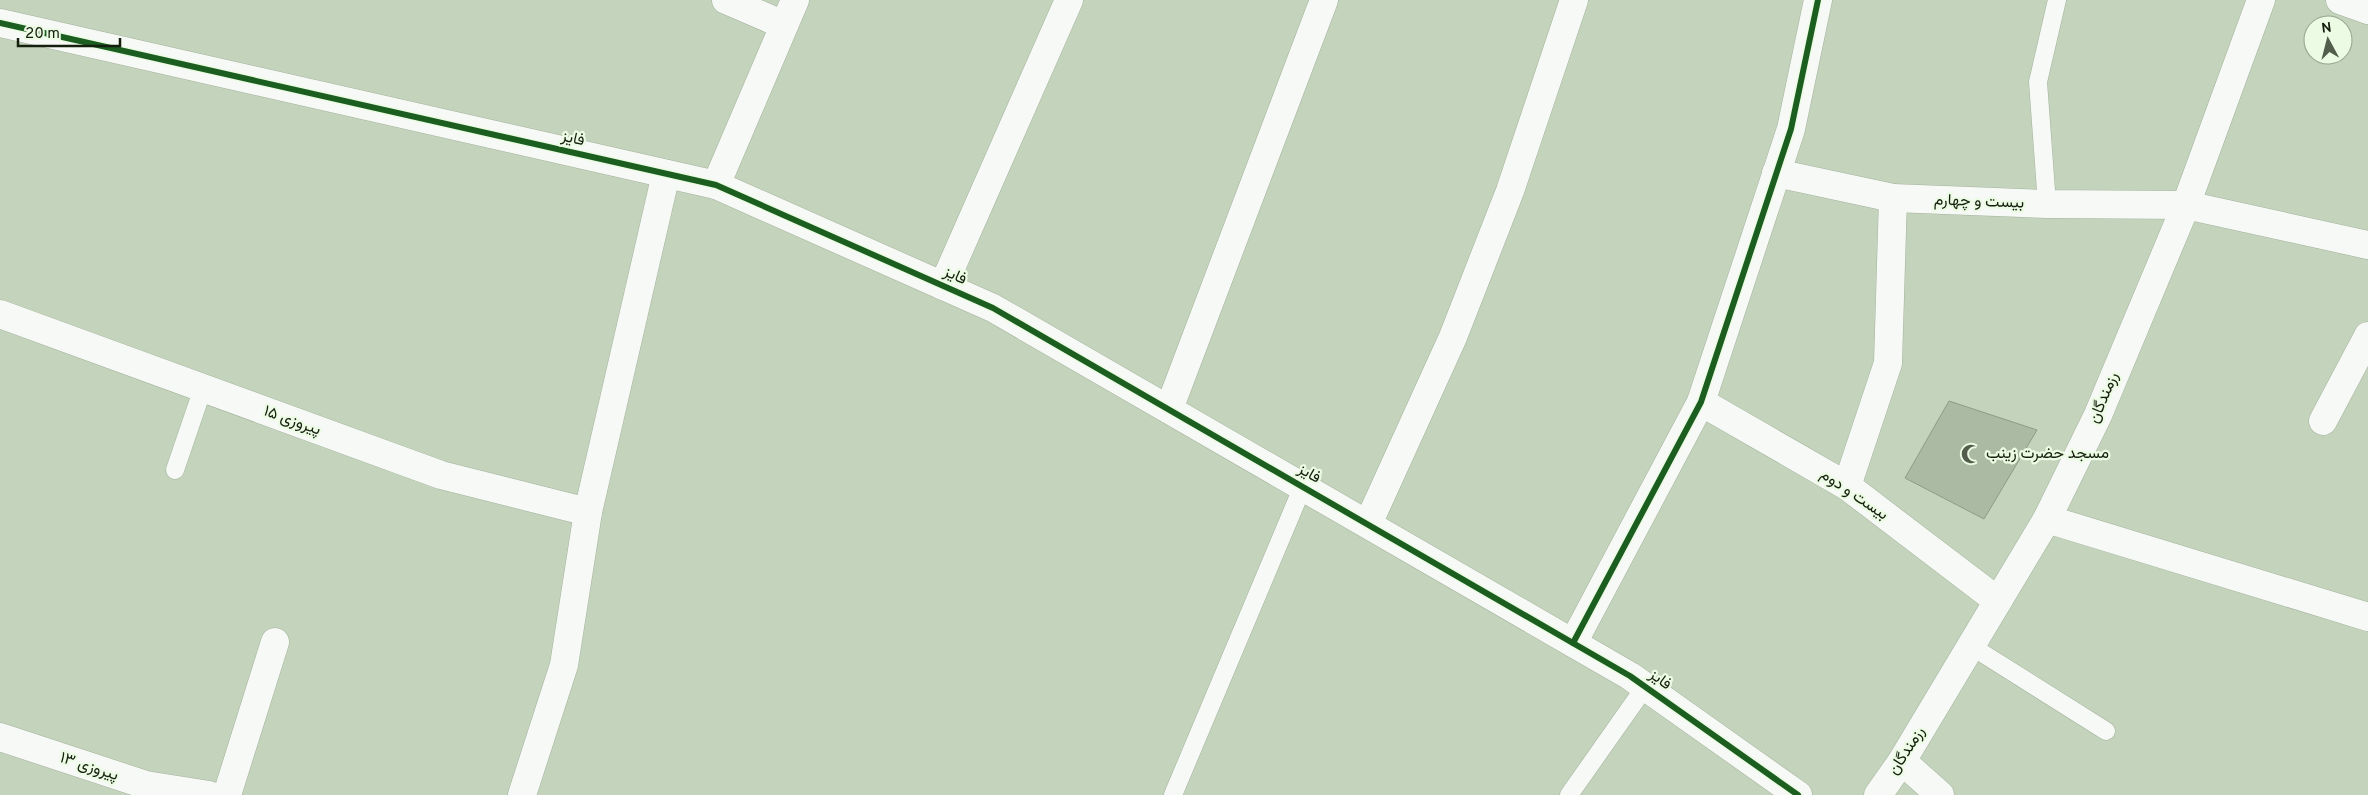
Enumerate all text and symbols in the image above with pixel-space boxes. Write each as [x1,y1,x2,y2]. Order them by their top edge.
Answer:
scale bar [18,15,120,47]
north arrow [2303,15,2353,65]
text: N [2321,20,2333,38]
text: 20 m [25,25,60,44]
street label: فایز [558,126,587,151]
street label: بیست و چهارم [1934,190,2024,214]
street label: فایز [939,262,970,290]
street label: رزمندگان [2084,369,2124,427]
street label: پیروزی ۱۵ [261,401,323,441]
mosque icon: مسجد حضرت زینب [1960,443,1982,465]
place label: مسجد حضرت زینب [1986,444,2109,464]
street label: فایز [1293,459,1324,488]
street label: بیست و دوم [1816,465,1892,525]
street label: فایز [1644,664,1675,695]
street label: رزمندگان [1884,723,1930,779]
street label: پیروزی ۱۳ [57,748,121,786]

